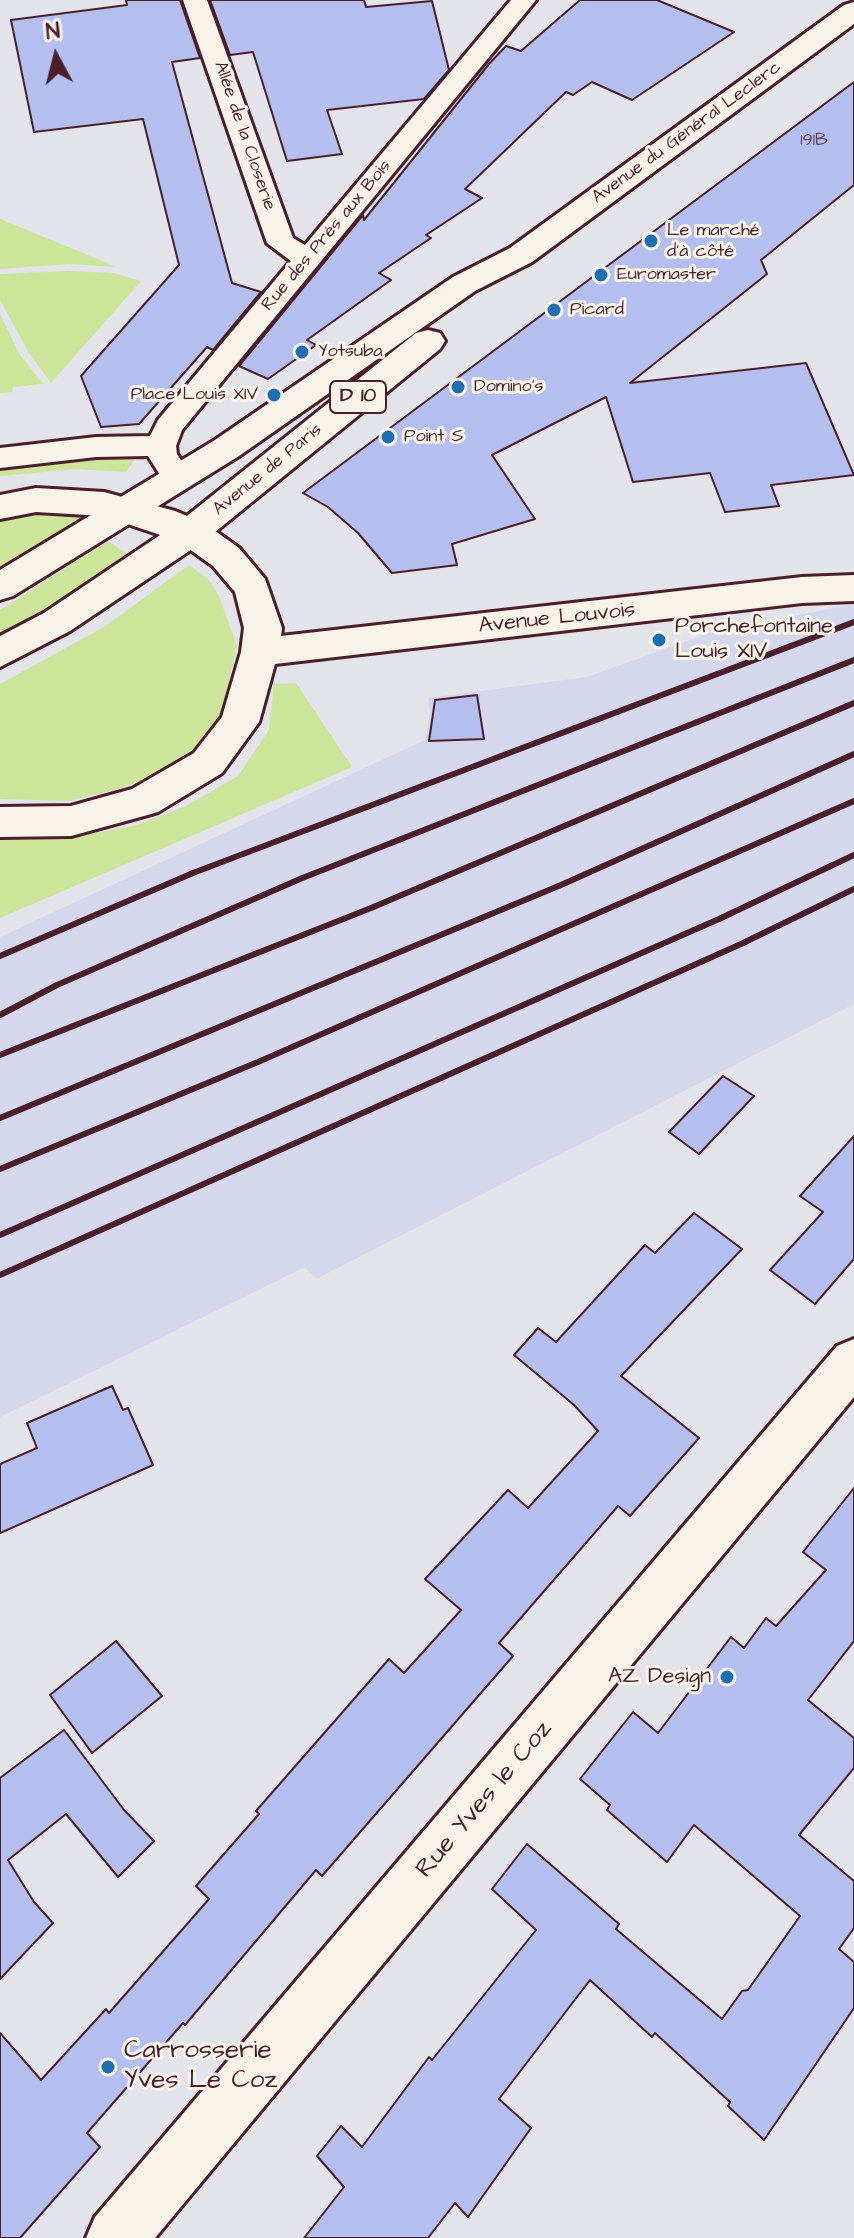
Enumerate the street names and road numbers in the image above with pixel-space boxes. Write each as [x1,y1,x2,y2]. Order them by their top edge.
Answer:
street label: Avenue du Général Leclerc [588,57,786,209]
street label: Allée de la Closerie [208,59,280,213]
street label: Rue des Prés aux Bois [258,156,396,316]
road number: D 10 [330,381,386,413]
street label: Avenue de Paris [209,419,327,521]
street label: Avenue Louvois [477,598,637,640]
street label: Rue Yves le Coz [410,1715,560,1885]

